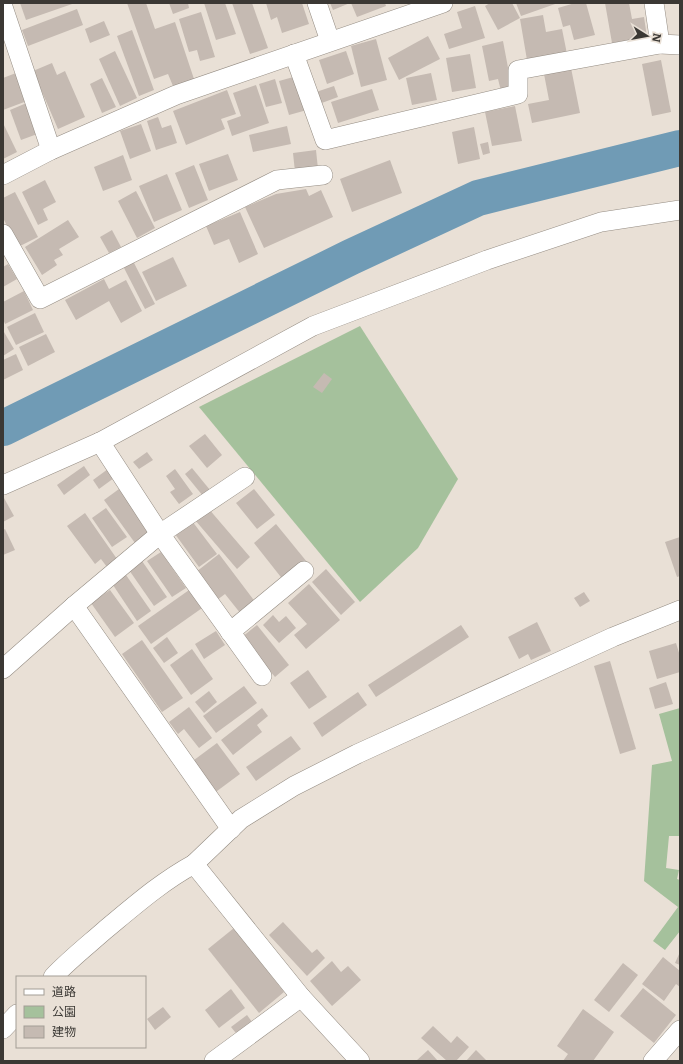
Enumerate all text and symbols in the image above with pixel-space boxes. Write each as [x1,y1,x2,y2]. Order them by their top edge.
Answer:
north arrow [627,16,667,56]
text: N [649,32,667,44]
legend [16,976,146,1048]
text: 道路 [52,982,76,1000]
text: 公園 [52,1002,76,1020]
text: 建物 [52,1022,76,1040]

